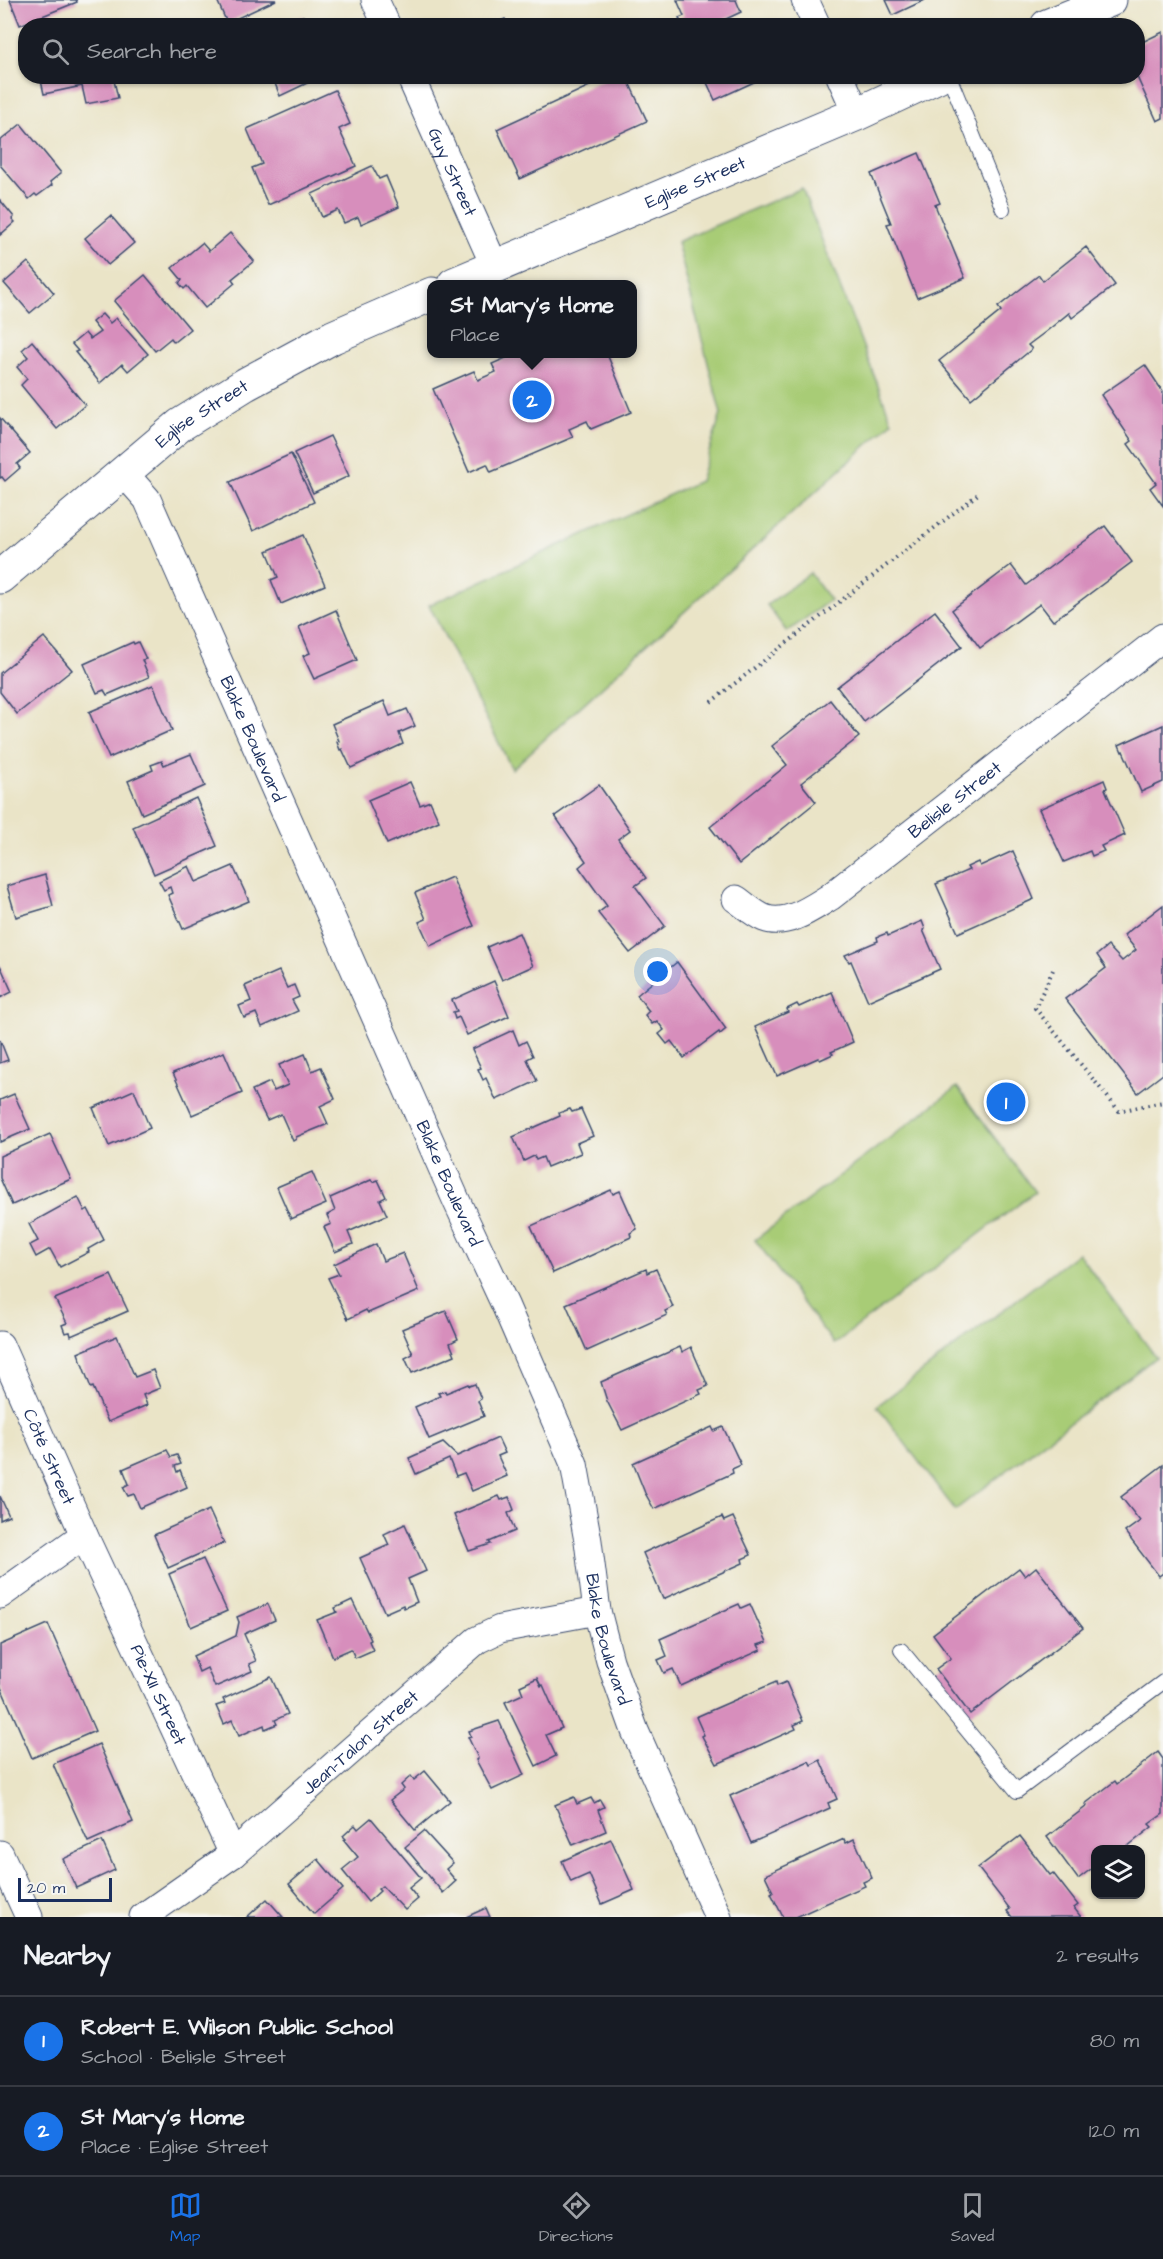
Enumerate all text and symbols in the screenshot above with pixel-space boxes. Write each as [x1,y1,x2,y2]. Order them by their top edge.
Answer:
search box [18,18,1145,84]
icon: search [39,35,72,68]
text: Search here [87,36,217,67]
street label: Guy Street [422,124,484,221]
street label: Eglise Street [641,150,750,215]
popup [427,280,637,358]
text: St Mary's Home [450,290,614,321]
text: Place [450,321,500,349]
street label: Eglise Street [150,373,253,453]
pin: 2 [512,378,552,422]
street label: Blake Boulevard [214,672,291,806]
street label: Belisle Street [903,755,1007,844]
your location [643,957,672,986]
pin: 1 [986,1080,1026,1124]
street label: Blake Boulevard [410,1116,488,1250]
street label: Côté Street [17,1405,82,1509]
street label: Blake Boulevard [580,1572,637,1708]
street label: Pie-XII Street [124,1640,193,1750]
street label: Jean-Talon Street [296,1684,425,1801]
map controls [1091,1845,1145,1899]
button: layers [1091,1845,1145,1899]
scale bar [18,1875,112,1902]
text: 20 m [27,1877,65,1899]
text: Nearby [24,1938,111,1974]
text: 2 results [1056,1942,1139,1970]
text: Robert E. Wilson Public School [81,2012,393,2043]
text: 1 [42,2027,45,2055]
text: 80 m [1090,2027,1139,2055]
text: School · Belisle Street [81,2043,286,2071]
text: St Mary's Home [81,2102,245,2133]
text: 2 [38,2117,49,2145]
text: 120 m [1089,2117,1139,2145]
text: Place · Eglise Street [81,2133,268,2161]
tab: Map [169,2189,202,2247]
tab: Directions [539,2189,613,2247]
tab: Saved [951,2189,994,2247]

